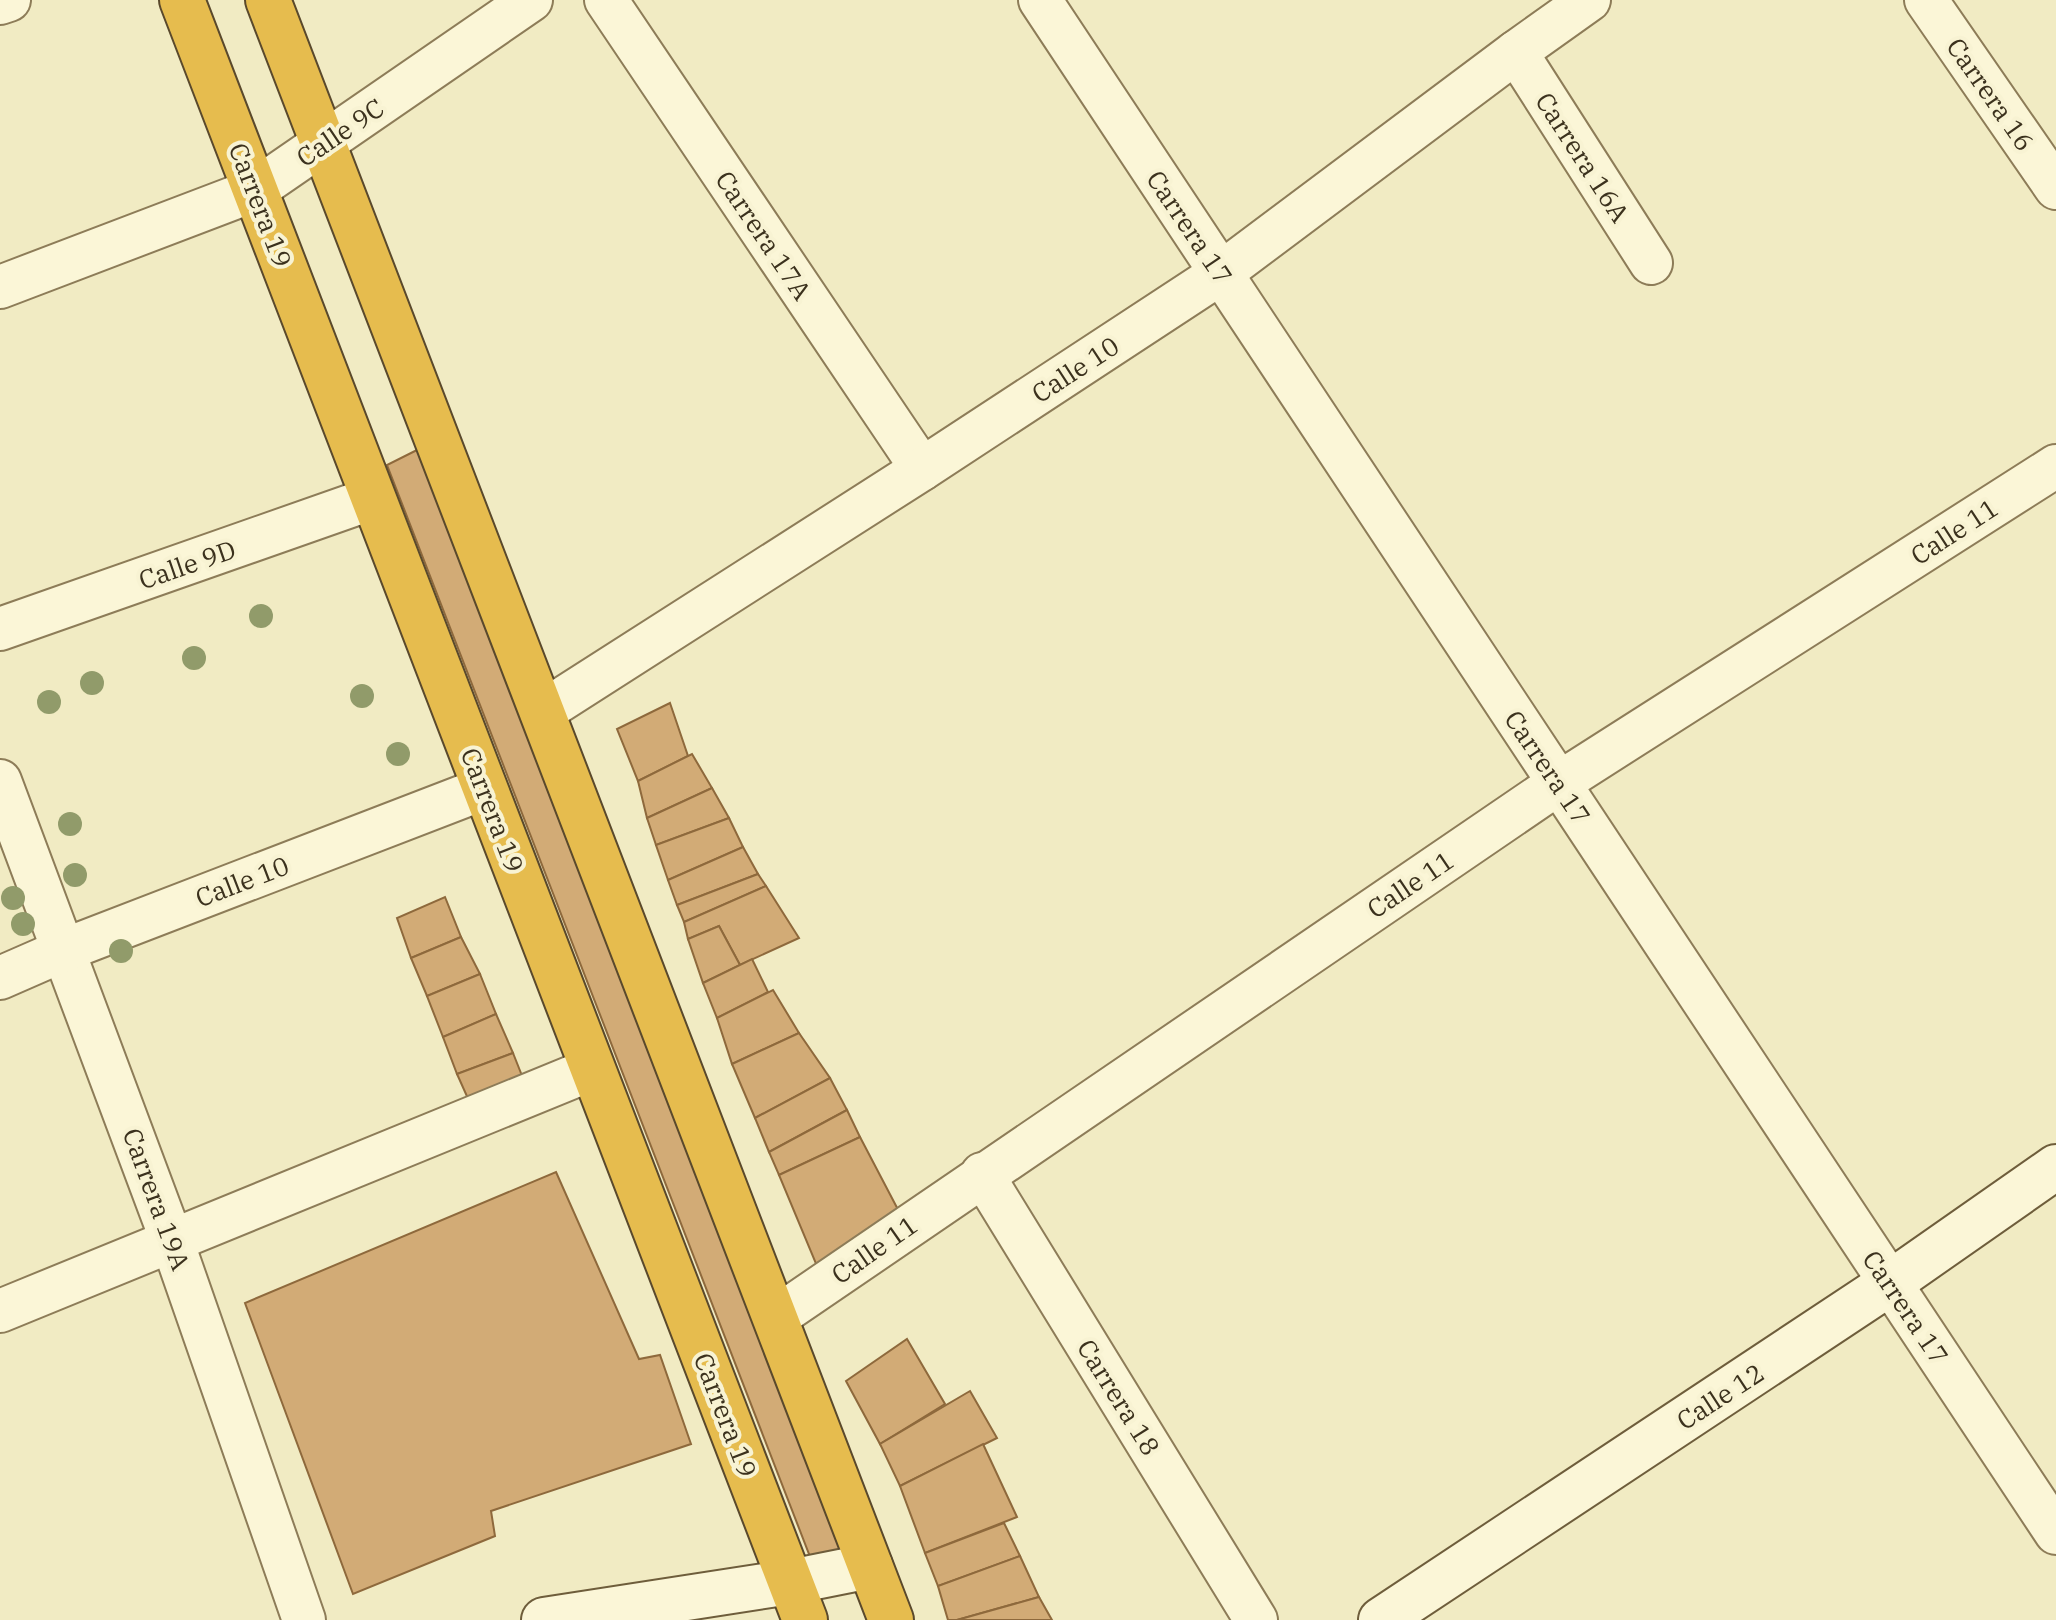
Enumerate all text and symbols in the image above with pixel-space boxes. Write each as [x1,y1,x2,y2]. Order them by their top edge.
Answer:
street label: Carrera 16 [1940,31,2042,157]
street label: Carrera 16A [1528,85,1638,229]
street label: Calle 9C [290,90,390,174]
street label: Carrera 19 [222,138,300,272]
street label: Carrera 17 [1139,163,1241,291]
street label: Carrera 17A [708,164,820,306]
street label: Calle 10 [1025,328,1125,410]
street label: Calle 11 [1904,490,2004,572]
street label: Calle 9D [134,532,240,596]
street label: Carrera 17 [1497,703,1599,831]
street label: Carrera 19 [454,743,532,877]
street label: Calle 11 [1360,843,1460,925]
street label: Calle 10 [190,848,294,914]
street label: Carrera 19A [116,1123,198,1275]
street label: Calle 11 [824,1207,924,1291]
street label: Carrera 17 [1855,1243,1957,1371]
street label: Carrera 18 [1070,1333,1168,1461]
street label: Carrera 19 [687,1348,765,1482]
street label: Calle 12 [1670,1355,1770,1437]

